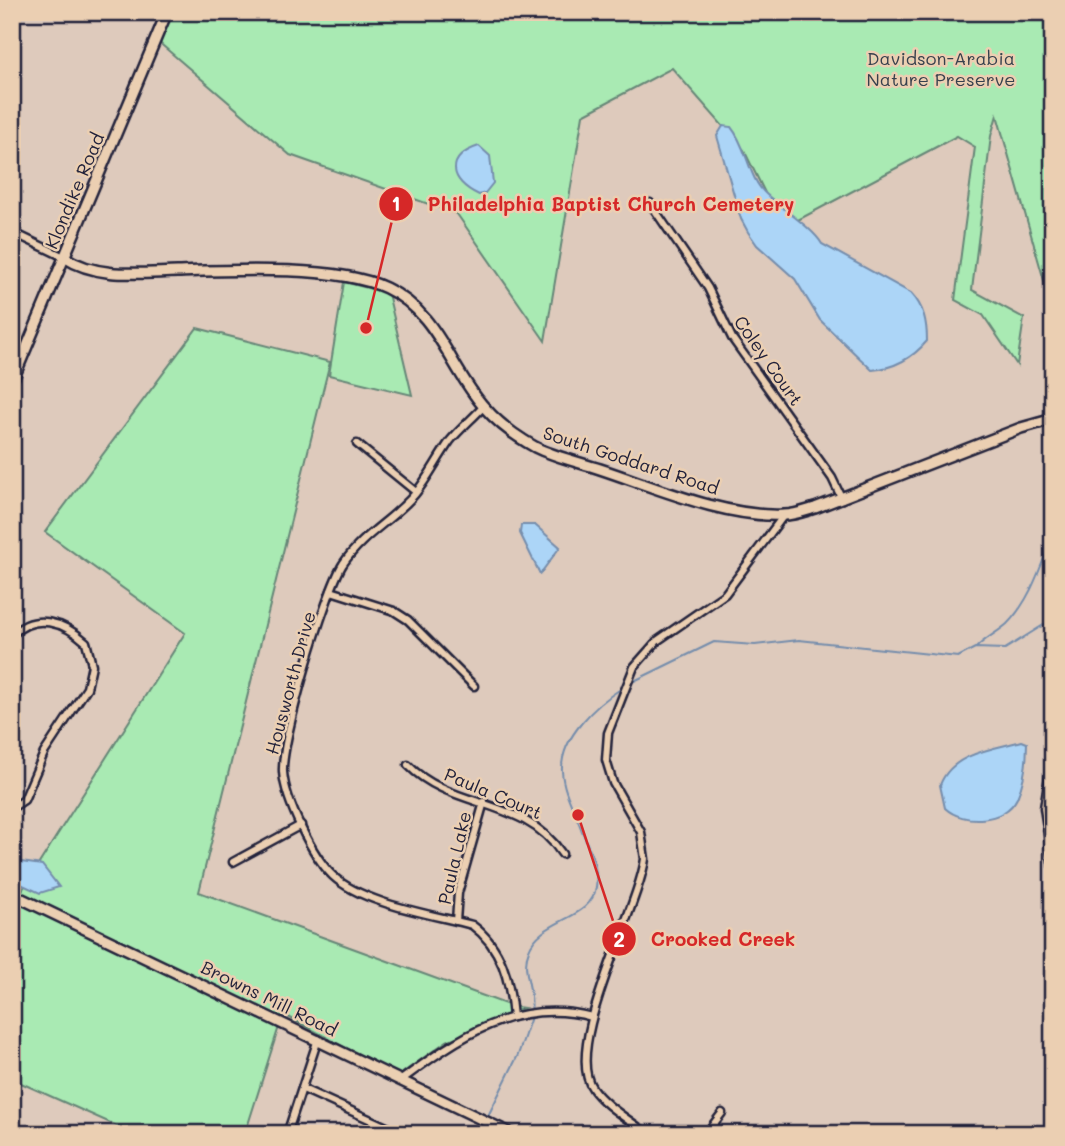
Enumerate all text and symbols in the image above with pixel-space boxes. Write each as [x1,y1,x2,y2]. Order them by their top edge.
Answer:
park label: Davidson-Arabia Nature Preserve [867,46,1015,91]
street label: Klondike Road [39,129,109,253]
callout: Philadelphia Baptist Church Cemetery [379,184,809,224]
text: 1 [391,189,401,216]
text: Philadelphia Baptist Church Cemetery [428,191,794,216]
street label: Coley Court [729,311,809,410]
street label: South Goddard Road [540,420,722,500]
street label: Housworth Drive [259,609,321,757]
street label: Paula Court [441,762,546,824]
street label: Paula Lake [432,809,476,907]
callout: Crooked Creek [601,919,809,959]
text: 2 [613,925,625,952]
text: Crooked Creek [651,926,795,951]
street label: Browns Mill Road [197,955,342,1042]

